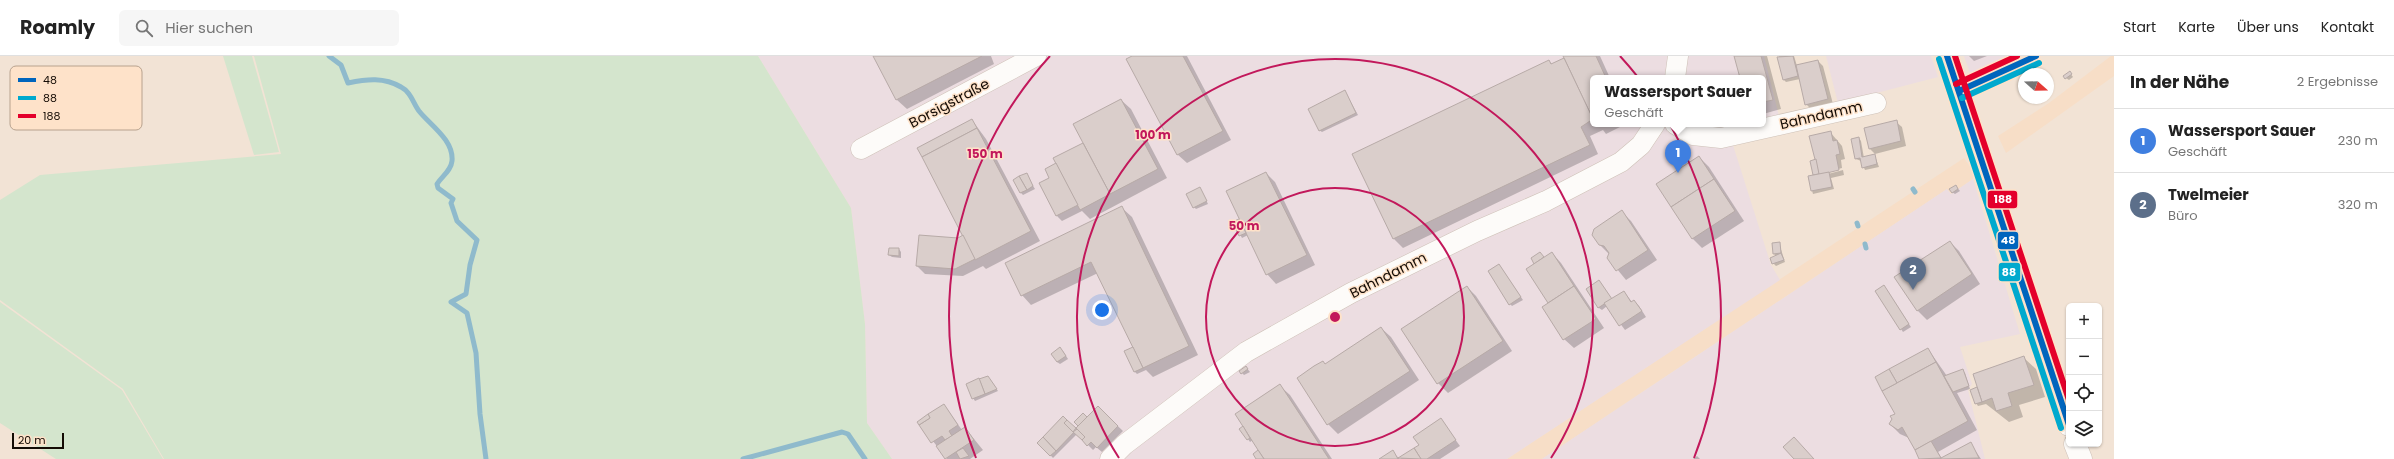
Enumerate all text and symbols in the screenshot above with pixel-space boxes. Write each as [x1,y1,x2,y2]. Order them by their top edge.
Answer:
search box [119,10,399,46]
text: Roamly [20,14,95,41]
icon: search [133,17,155,39]
text: Hier suchen [165,17,253,38]
text: Start [2123,17,2156,37]
text: Karte [2178,17,2215,37]
text: Über uns [2237,17,2299,37]
text: Kontakt [2321,17,2374,37]
legend [10,66,142,130]
north arrow [2018,68,2054,104]
text: In der Nähe [2130,70,2229,94]
text: 48 [43,72,57,88]
text: 2 Ergebnisse [2297,72,2378,91]
street label: Borsigstraße [905,73,993,133]
popup [1590,75,1766,127]
text: Wassersport Sauer [1604,81,1752,102]
text: 88 [43,90,57,106]
street label: Bahndamm [1778,96,1864,134]
text: Geschäft [1604,103,1663,122]
text: 188 [43,108,60,124]
text: Wassersport Sauer [2168,120,2315,141]
text: 100 m [1135,126,1171,143]
text: 1 [2141,131,2145,150]
text: 230 m [2338,131,2378,150]
pin: 1 [1665,140,1691,173]
text: Geschäft [2168,142,2227,161]
text: 150 m [967,145,1003,162]
text: Twelmeier [2168,184,2249,205]
line badge: 188 [1987,190,2018,209]
text: 188 [1994,191,2012,207]
text: 2 [2139,195,2147,214]
text: 320 m [2338,195,2378,214]
text: Büro [2168,206,2197,225]
text: 50 m [1229,217,1260,234]
line badge: 48 [1997,231,2019,250]
text: 48 [2001,232,2015,248]
street label: Bahndamm [1346,247,1430,303]
pin: 2 [1900,257,1926,290]
line badge: 88 [1998,262,2021,282]
text: 88 [2002,264,2016,280]
your location [1092,300,1112,320]
map controls [2066,303,2102,447]
button: + [2066,303,2102,339]
centre of rings [1328,310,1342,324]
button: − [2066,339,2102,375]
button: locate [2066,375,2102,411]
button: layers [2066,411,2102,447]
scale bar [12,431,64,450]
text: 20 m [18,432,46,448]

